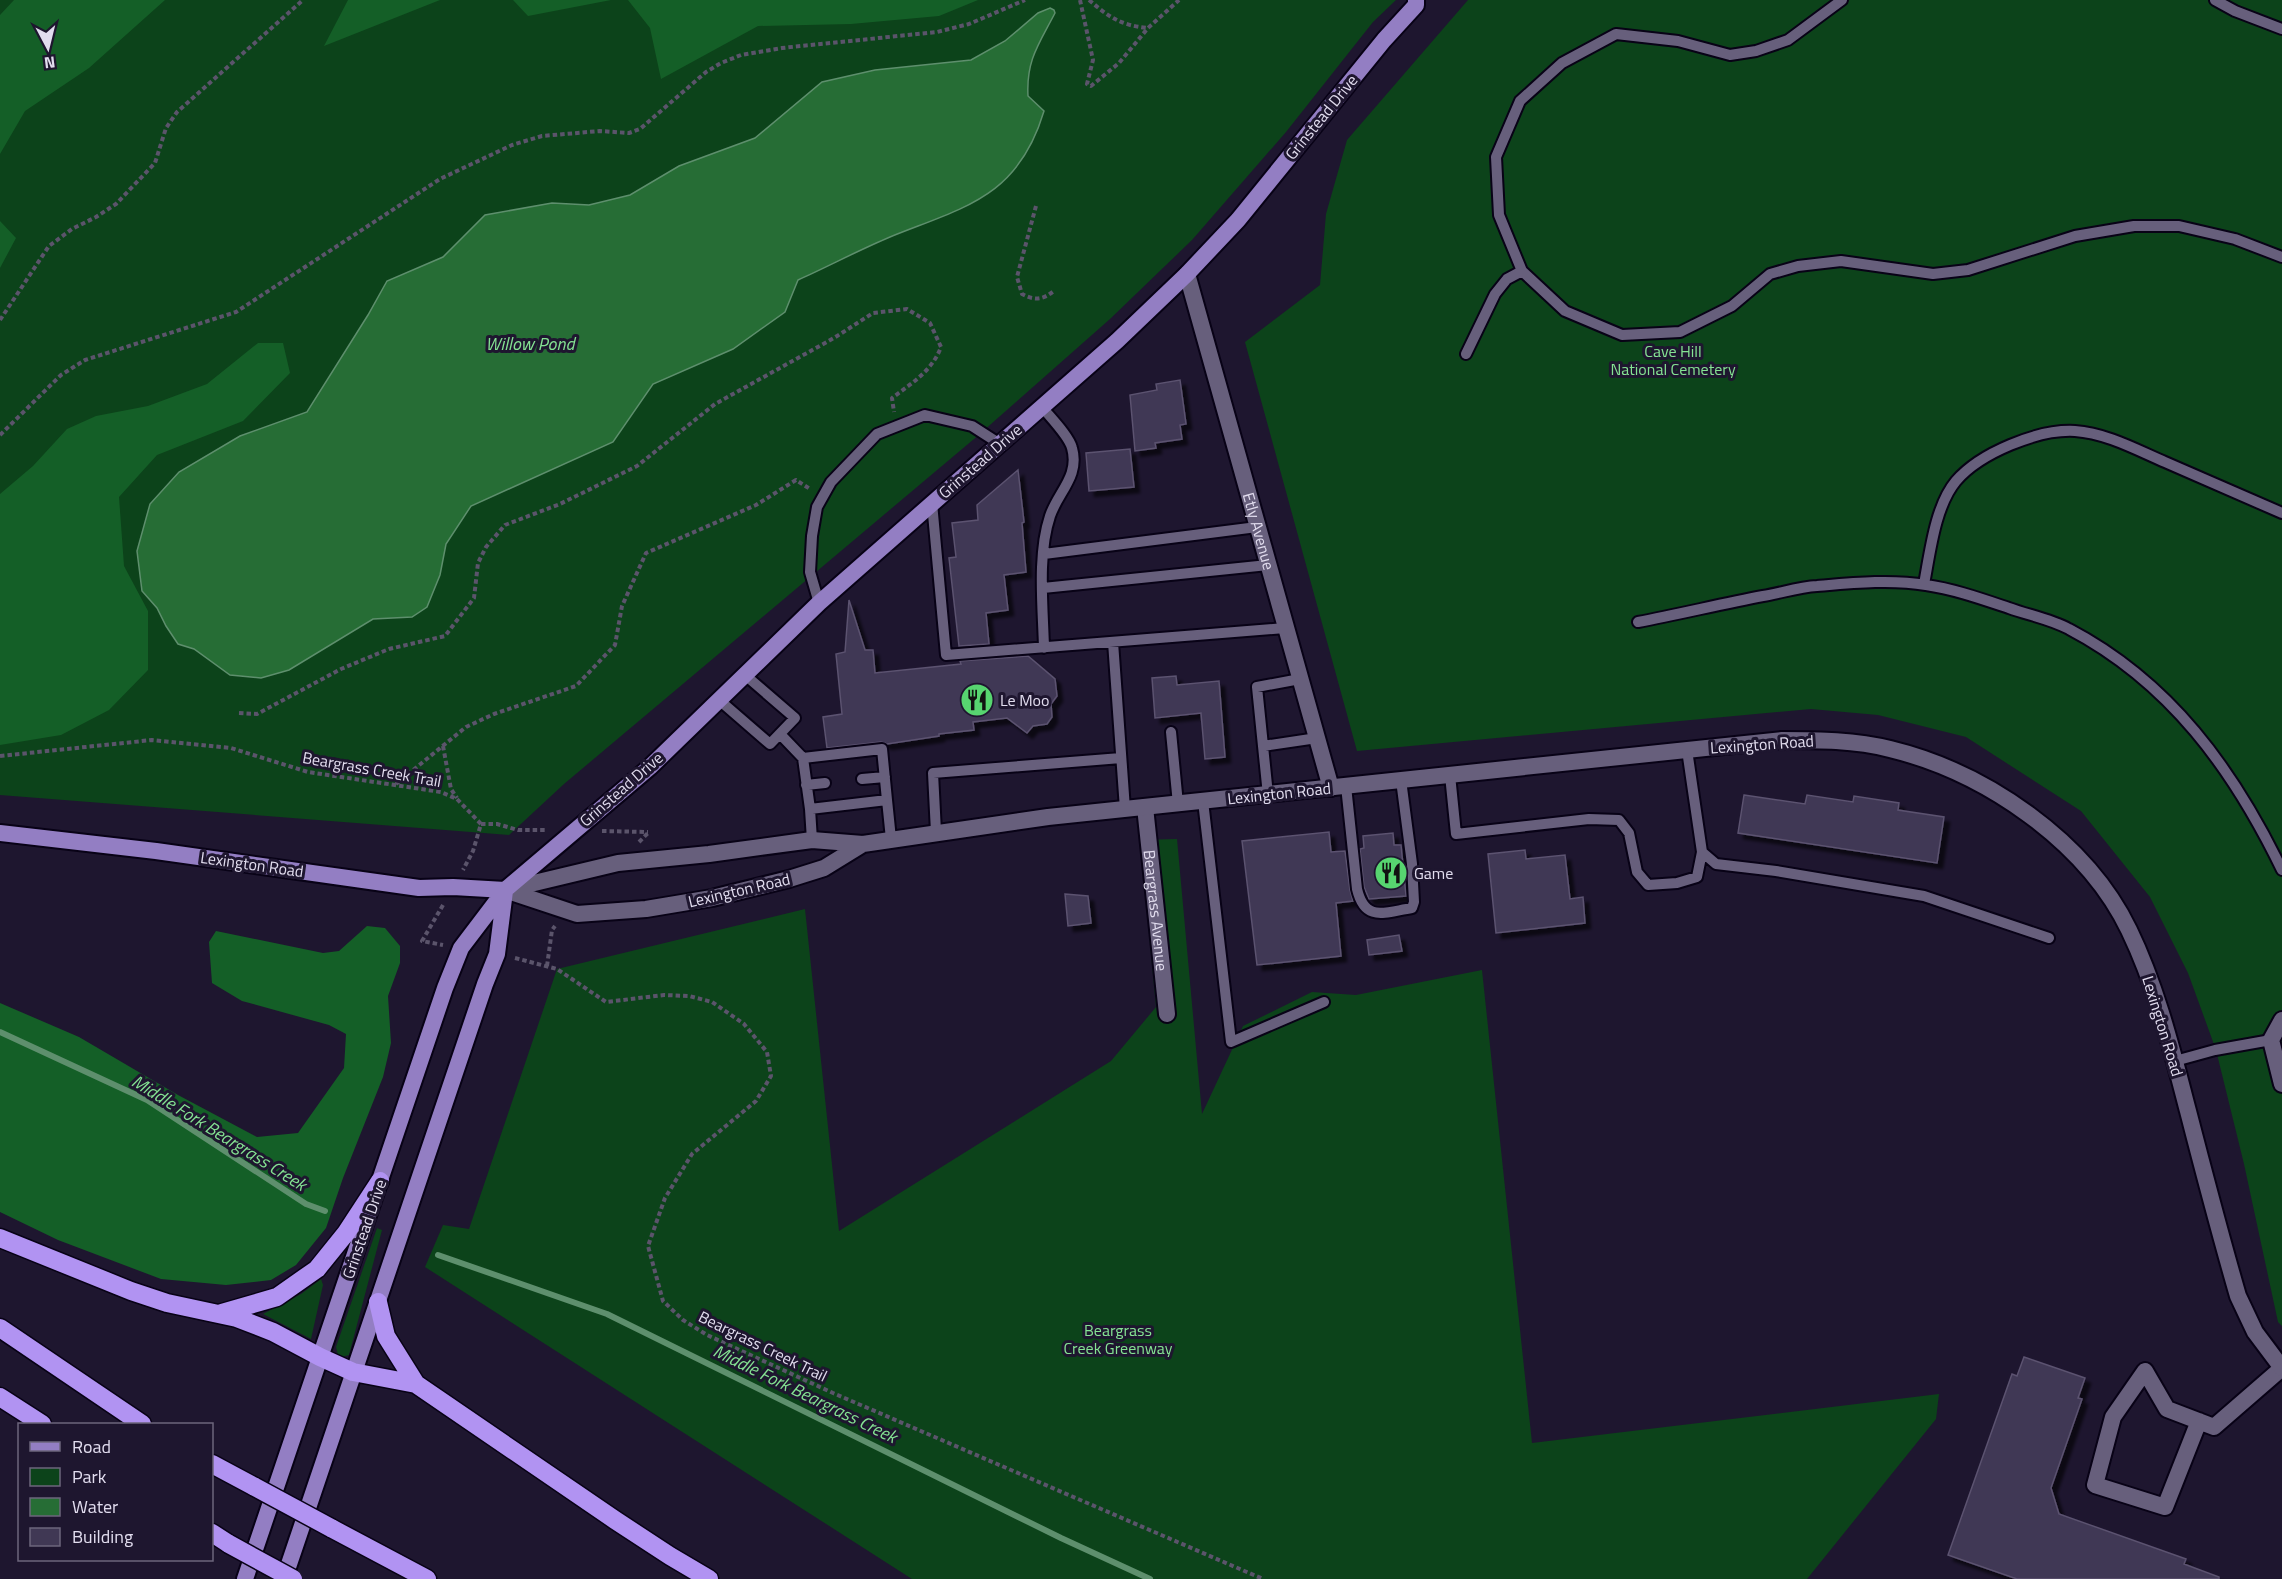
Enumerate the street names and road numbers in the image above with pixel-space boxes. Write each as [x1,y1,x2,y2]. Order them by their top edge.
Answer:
street label: Grinstead Drive [1279,69,1363,165]
street label: Grinstead Drive [933,418,1027,504]
street label: Etly Avenue [1237,490,1281,573]
street label: Lexington Road [1709,728,1815,760]
street label: Beargrass Creek Trail [301,745,443,793]
street label: Grinstead Drive [574,746,668,832]
street label: Lexington Road [1226,776,1332,810]
street label: Lexington Road [199,845,305,883]
street label: Beargrass Avenue [1138,849,1174,972]
street label: Lexington Road [686,867,792,913]
street label: Lexington Road [2136,973,2190,1079]
street label: Grinstead Drive [336,1176,392,1282]
street label: Beargrass Creek Trail [695,1304,831,1388]

